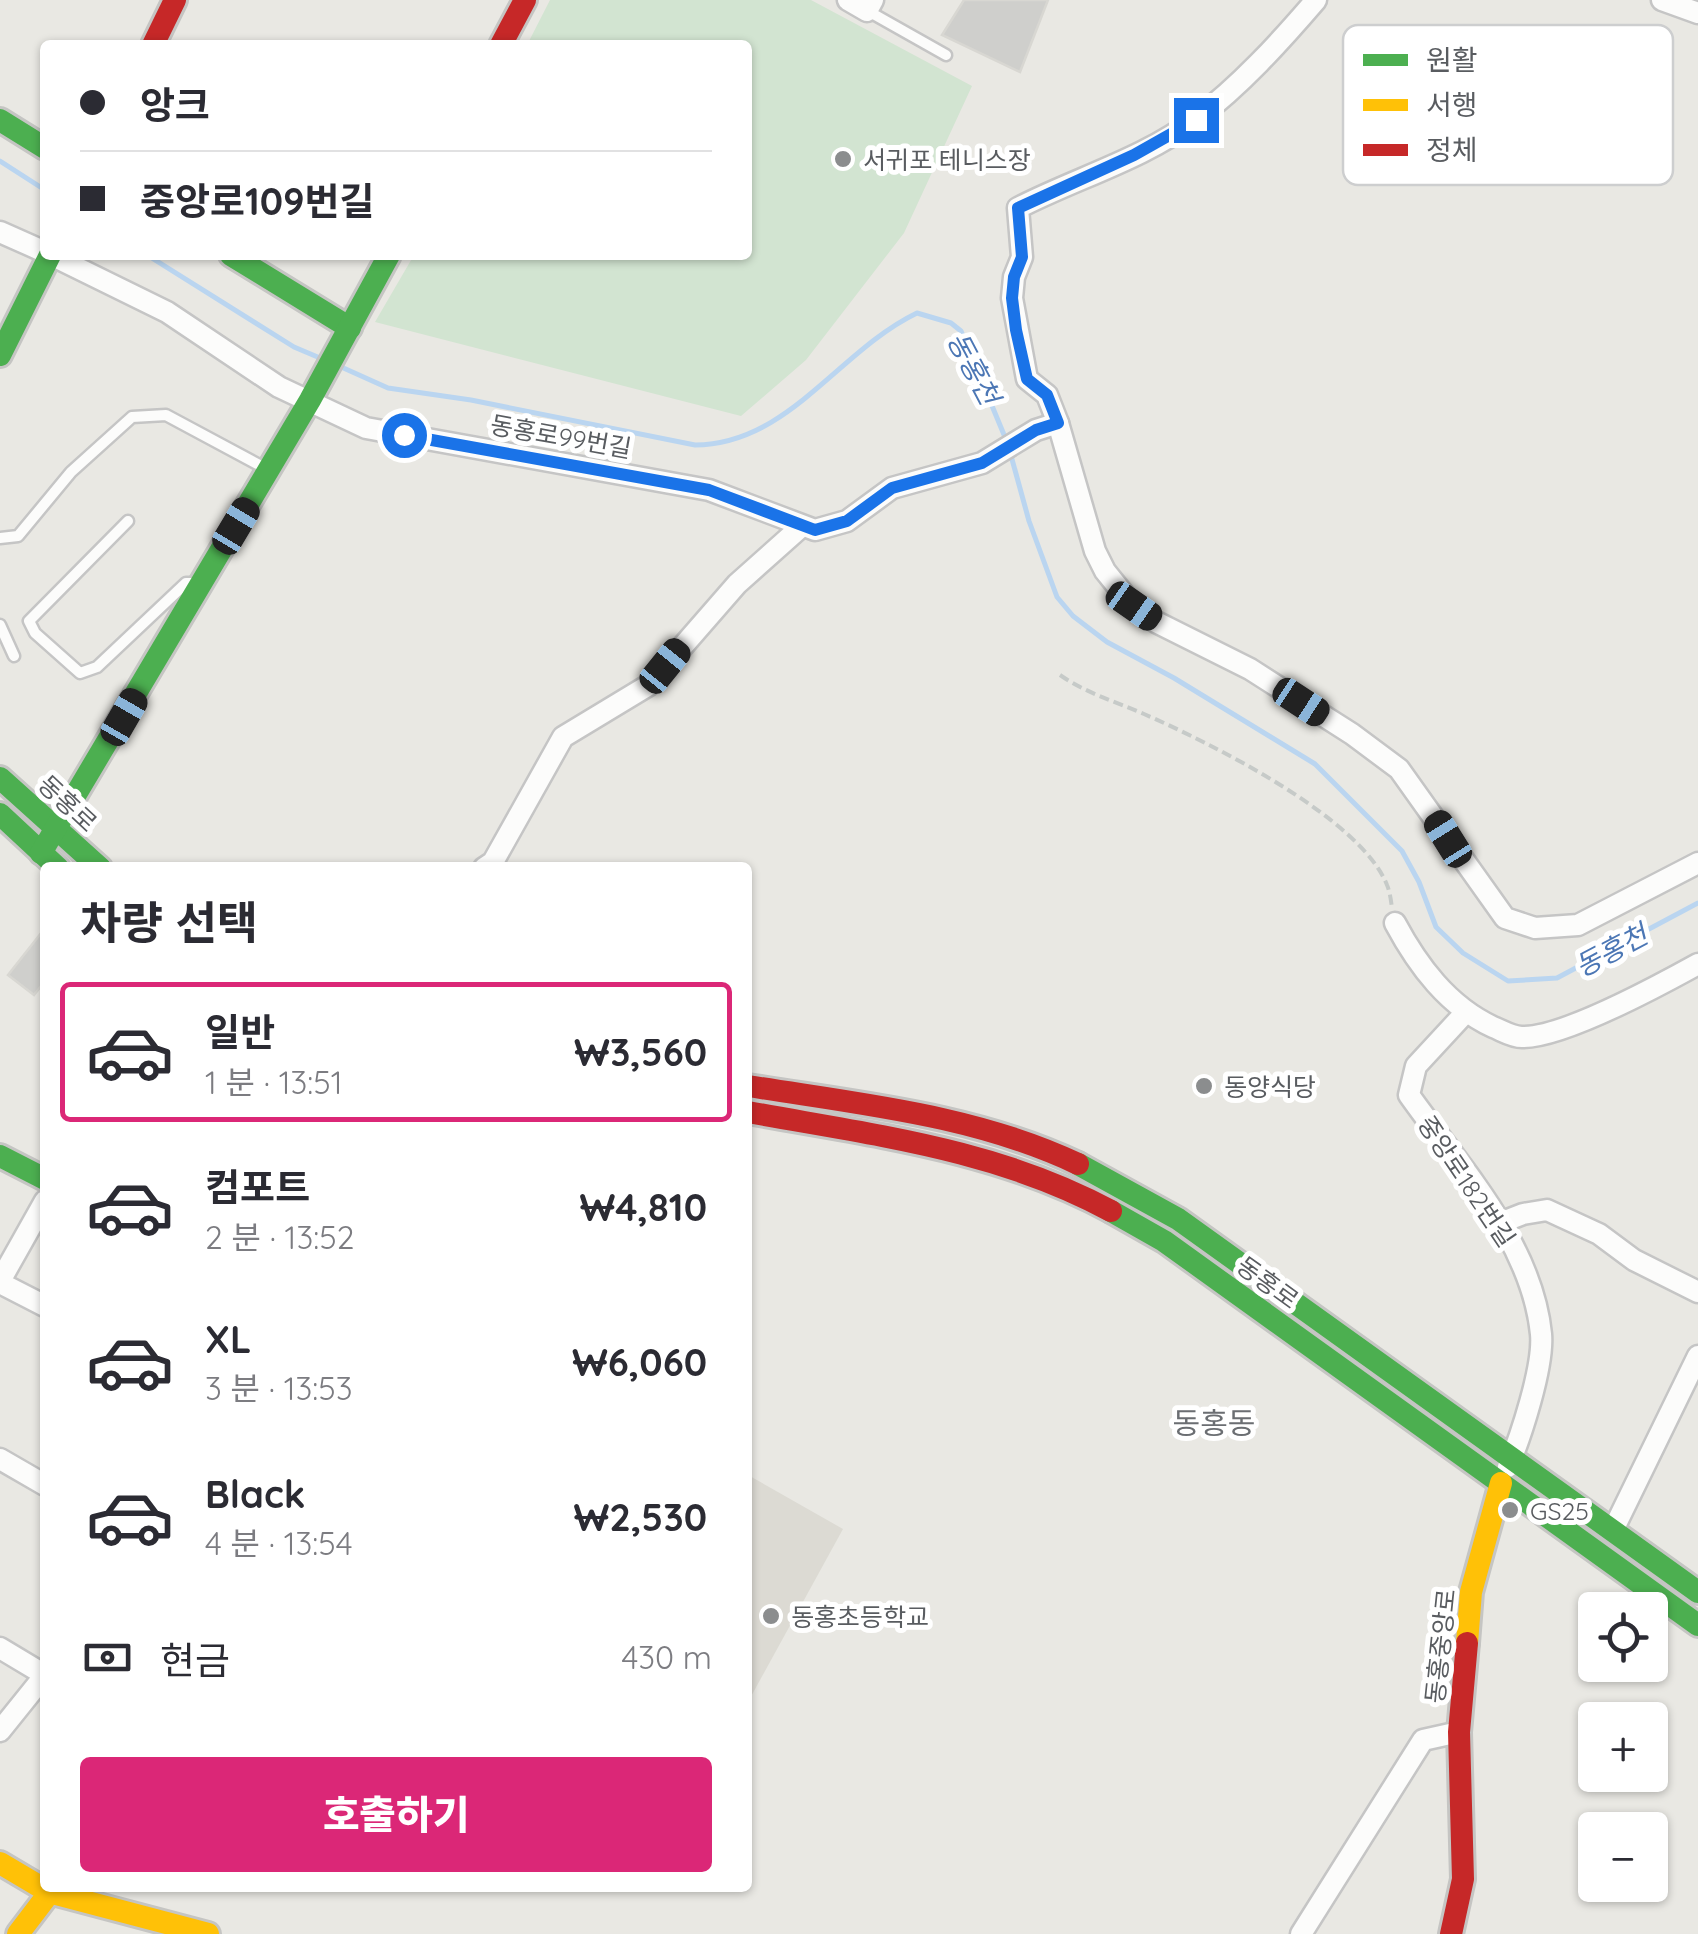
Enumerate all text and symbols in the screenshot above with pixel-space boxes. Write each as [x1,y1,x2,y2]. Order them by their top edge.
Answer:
legend [1343,25,1673,185]
text: 원활 [1426,42,1478,77]
text: 앙크 [140,81,210,129]
text: 서행 [1426,87,1478,122]
route end [1174,98,1219,143]
text: 정체 [1426,132,1478,167]
place label: 서귀포 테니스장 [863,144,1031,175]
marker: 서귀포 테니스장 [832,148,854,170]
text: 중앙로109번길 [140,177,375,225]
water label: 동홍천 [940,326,1009,413]
street label: 동홍로99번길 [488,408,634,464]
route start [382,413,427,458]
car [208,493,264,559]
car [1101,577,1167,635]
car [634,633,696,699]
car [1268,673,1334,731]
car [96,684,152,750]
street label: 동홍로 [32,768,104,838]
car [1419,806,1477,872]
text: 차량 선택 [80,894,258,950]
water label: 동홍천 [1569,915,1656,984]
icon: car [85,1007,175,1097]
text: 일반 [205,1008,275,1056]
text: ₩3,560 [574,1028,707,1076]
text: 1 분 · 13:51 [205,1062,343,1102]
place label: 동양식당 [1224,1071,1316,1102]
marker: 동양식당 [1193,1075,1215,1097]
street label: 중앙로182번길 [1412,1109,1522,1253]
icon: car [85,1162,175,1252]
text: 컴포트 [205,1163,310,1211]
text: ₩4,810 [579,1183,707,1231]
text: 2 분 · 13:52 [205,1217,354,1257]
street label: 동홍로 [1231,1249,1305,1315]
text: XL [205,1315,251,1363]
icon: car [85,1317,175,1407]
text: ₩6,060 [572,1338,707,1386]
text: 3 분 · 13:53 [205,1368,352,1408]
district label: 동홍동 [1173,1404,1255,1442]
text: Black [205,1470,305,1518]
icon: car [85,1472,175,1562]
text: ₩2,530 [573,1493,707,1541]
place label: GS25 [1530,1495,1589,1526]
marker: GS25 [1499,1499,1521,1521]
text: 4 분 · 13:54 [205,1523,353,1563]
street label: 동홍중앙로 [1419,1587,1461,1705]
map controls [1578,1592,1668,1902]
button: locate [1578,1592,1668,1682]
place label: 동홍초등학교 [791,1601,929,1632]
marker: 동홍초등학교 [760,1605,782,1627]
icon: cash [80,1630,135,1685]
text: 현금 [160,1636,230,1684]
text: 430 m [621,1637,712,1677]
button: + [1578,1702,1668,1792]
button: 호출하기 [80,1757,712,1872]
button: − [1578,1812,1668,1902]

